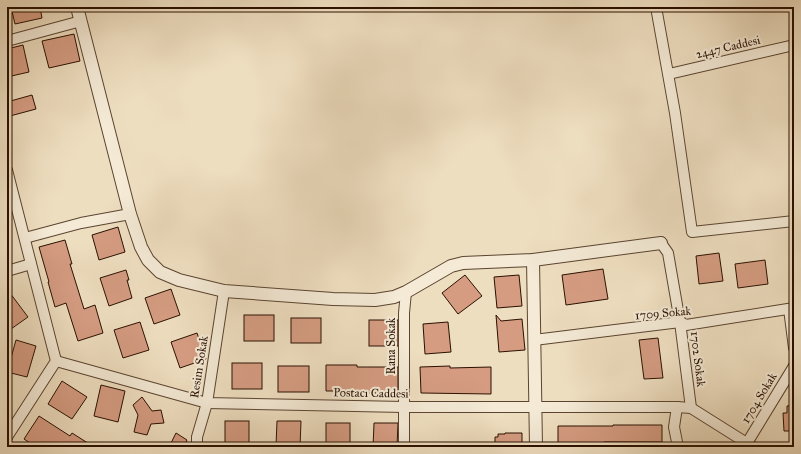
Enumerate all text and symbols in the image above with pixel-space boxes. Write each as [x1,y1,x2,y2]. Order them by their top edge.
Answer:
street label: 2447 Caddesi [694,33,762,61]
street label: 1709 Sokak [634,304,692,322]
street label: Rana Sokak [384,317,398,374]
street label: 1702 Sokak [688,330,708,388]
street label: Resim Sokak [187,334,211,399]
street label: 1704 Sokak [738,370,780,426]
street label: Postacı Caddesi [333,385,409,401]

